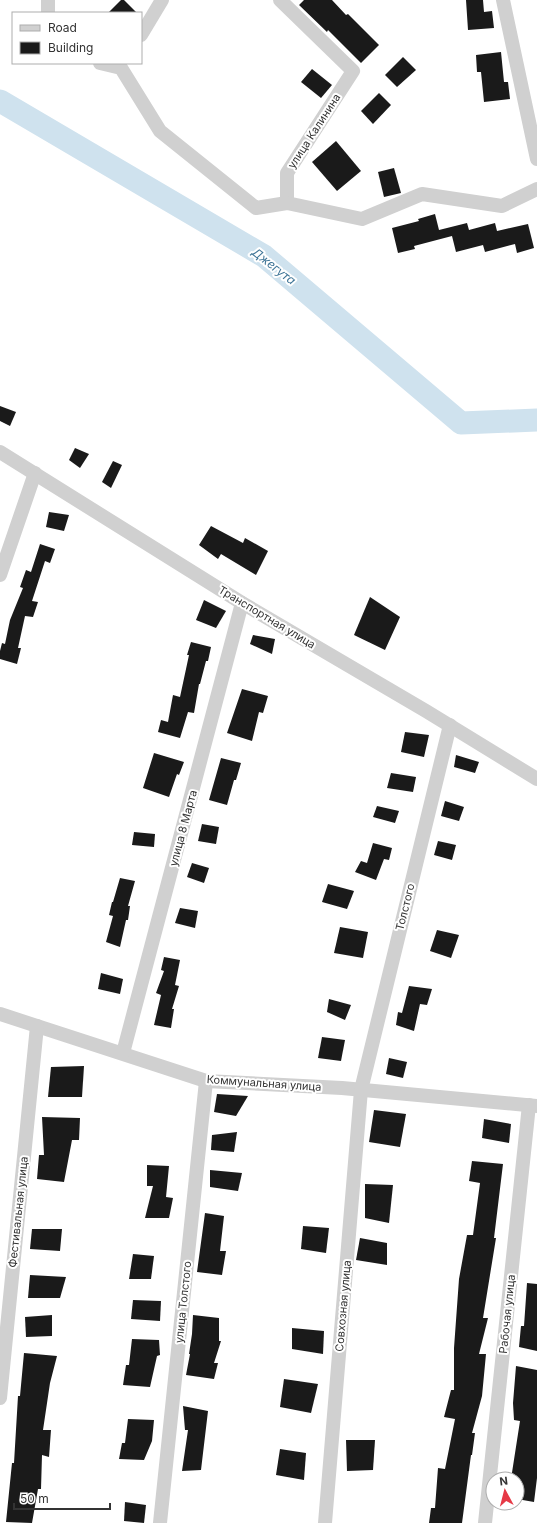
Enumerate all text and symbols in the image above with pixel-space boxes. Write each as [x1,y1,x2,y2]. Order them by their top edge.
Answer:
legend [12,12,142,64]
text: Road [48,20,77,35]
text: Building [48,40,93,55]
street label: улица Калинина [285,91,343,171]
water label: Джегута [248,244,299,288]
street label: Транспортная улица [216,583,318,651]
street label: улица 8 Марта [166,788,200,868]
street label: Толстого [392,882,418,932]
street label: Коммунальная улица [206,1072,322,1094]
street label: Фестивальная улица [5,1156,31,1268]
street label: улица Толстого [172,1260,194,1344]
street label: Совхозная улица [332,1260,354,1352]
street label: Рабочая улица [496,1274,518,1354]
north arrow [485,1471,525,1511]
text: N [499,1474,509,1489]
scale bar [14,1485,110,1511]
text: 50 m [20,1491,49,1506]

